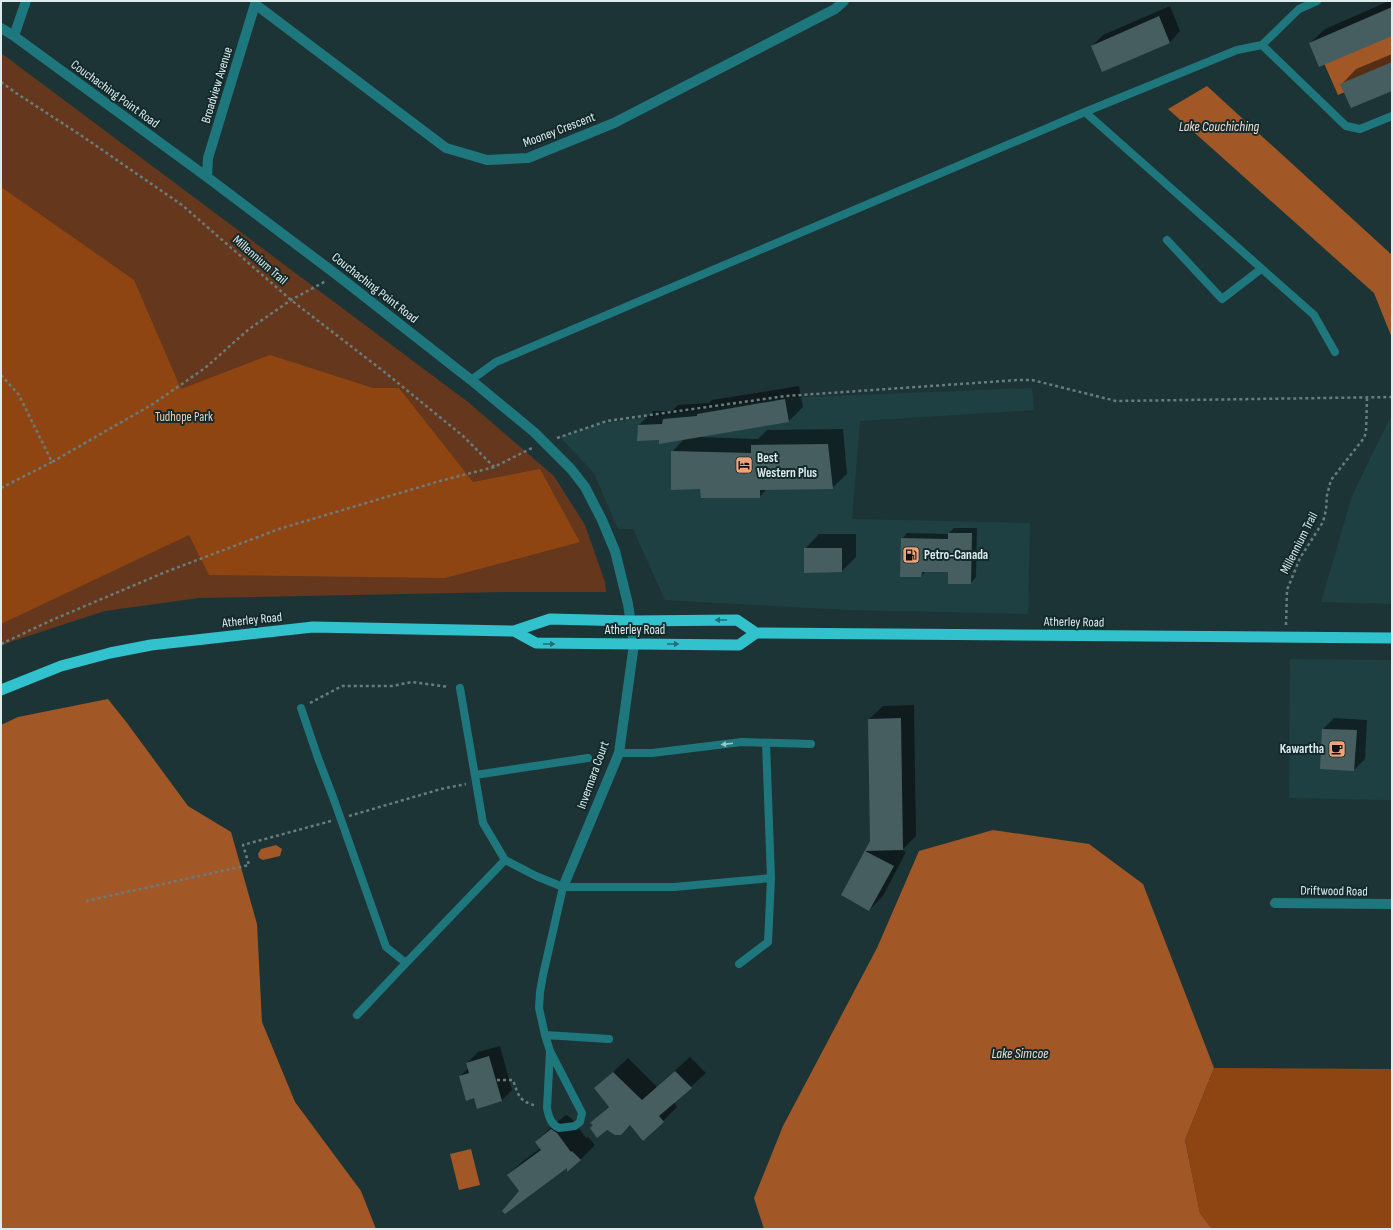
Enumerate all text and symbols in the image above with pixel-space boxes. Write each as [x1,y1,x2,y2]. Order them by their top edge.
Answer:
street label: Broadview Avenue [198,45,236,125]
street label: Couchaching Point Road [68,57,162,131]
street label: Mooney Crescent [521,109,597,151]
water label: Lake Couchiching [1179,118,1260,135]
street label: Millennium Trail [229,232,291,288]
street label: Couchaching Point Road [329,249,421,327]
park label: Tudhope Park [155,409,213,425]
place label: Best Western Plus [757,450,817,481]
hotel icon: Best Western Plus [734,455,754,475]
street label: Millennium Trail [1277,509,1321,577]
fuel station icon: Petro-Canada [901,545,921,565]
place label: Petro-Canada [924,547,988,563]
street label: Atherley Road [220,609,283,631]
street label: Atherley Road [1043,613,1104,631]
one-way arrow [714,617,727,623]
street label: Atherley Road [604,622,665,638]
one-way arrow [543,641,556,647]
one-way arrow [667,641,680,647]
street label: Invermara Court [573,739,613,811]
cafe icon: Kawartha [1327,739,1347,759]
one-way arrow [721,741,733,747]
place label: Kawartha [1280,741,1324,757]
street label: Driftwood Road [1300,882,1368,900]
water label: Lake Simcoe [991,1045,1049,1062]

